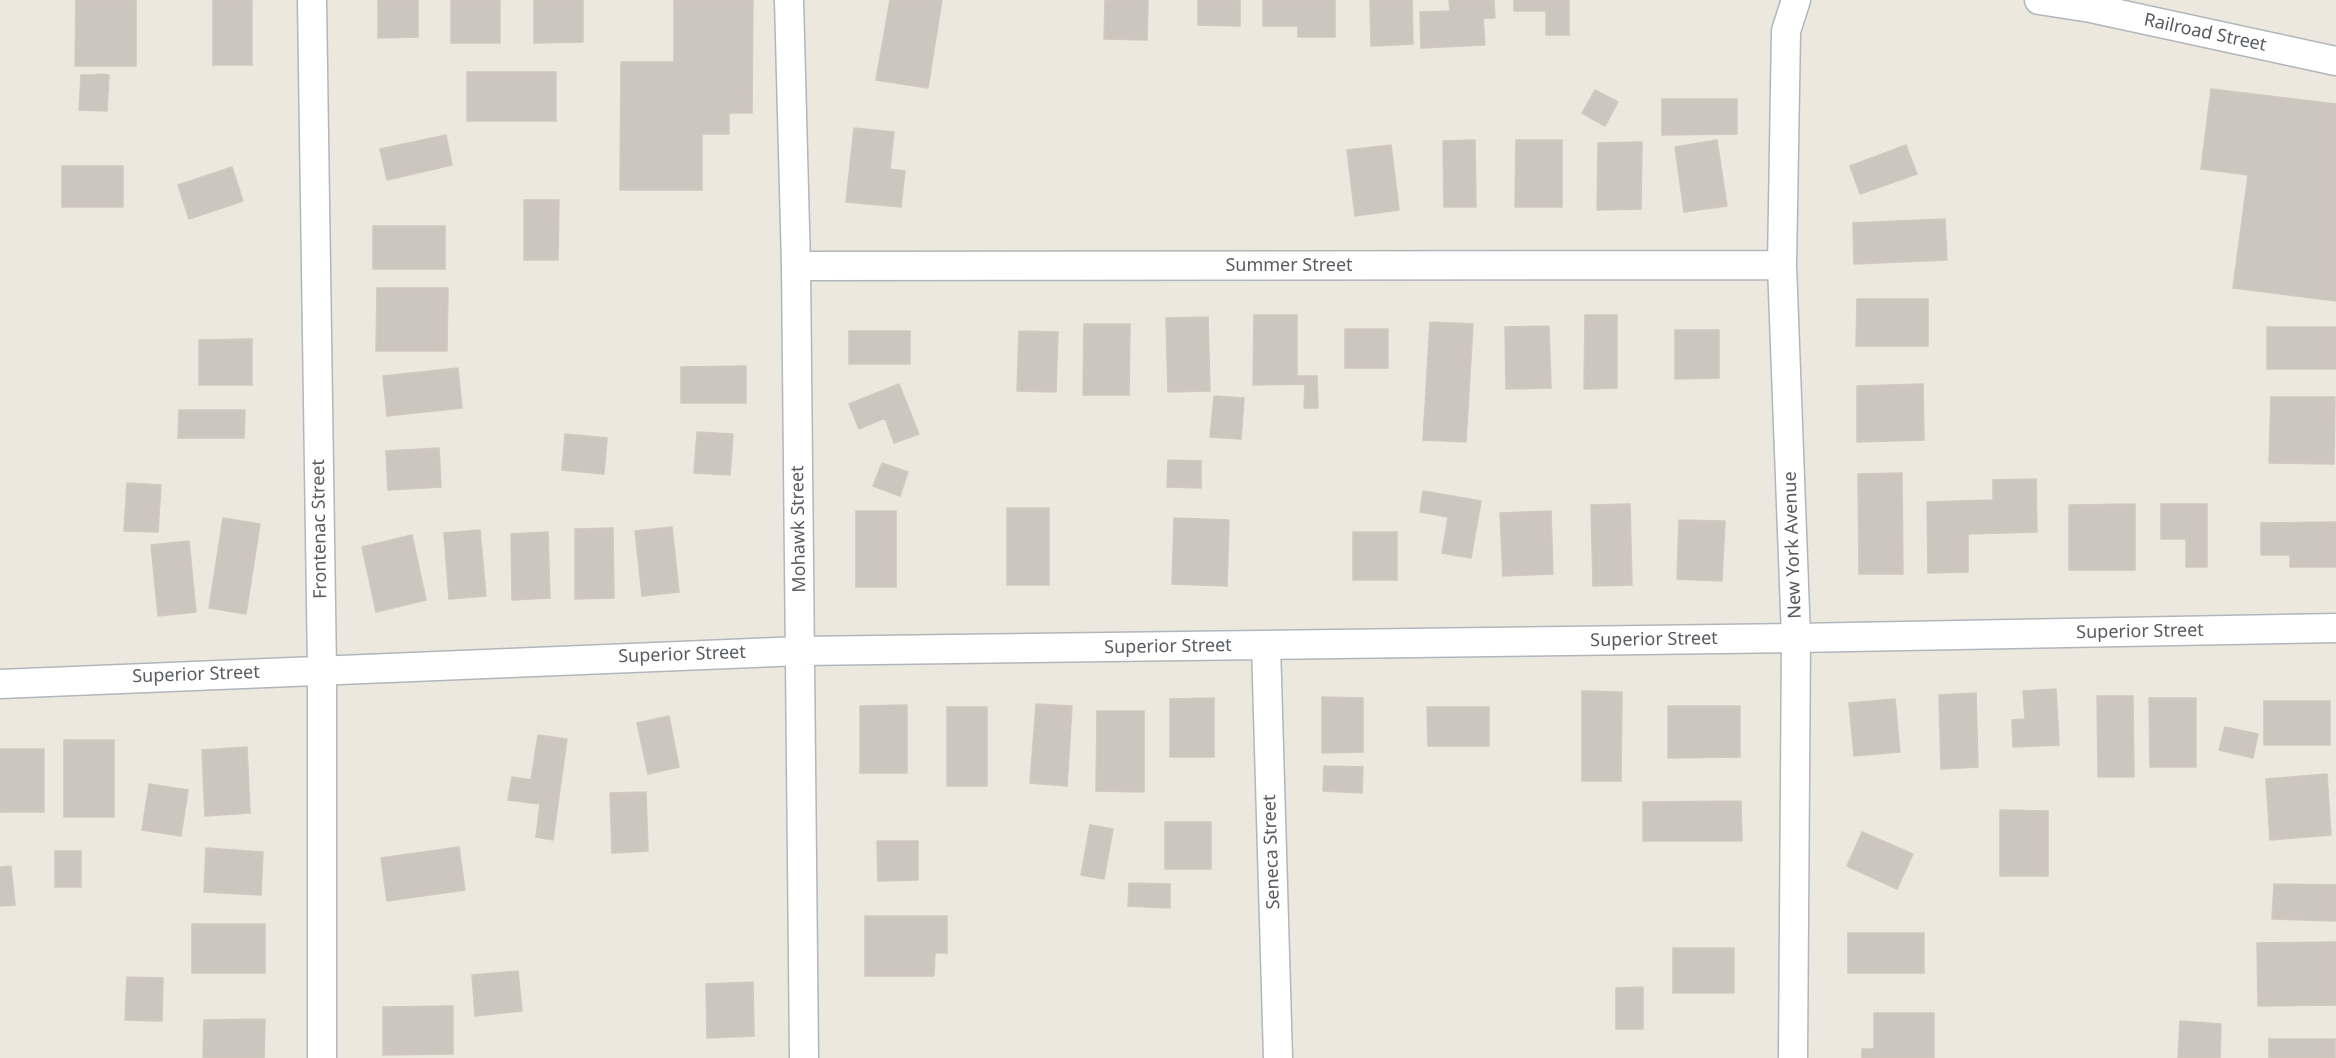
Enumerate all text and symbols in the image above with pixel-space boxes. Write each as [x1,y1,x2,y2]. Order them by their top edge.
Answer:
street label: Railroad Street [2142,9,2268,57]
street label: Summer Street [1225,255,1353,277]
street label: Frontenac Street [308,459,332,599]
street label: Mohawk Street [787,465,811,593]
street label: New York Avenue [1780,471,1806,619]
street label: Superior Street [2076,620,2204,644]
street label: Superior Street [1590,628,1718,652]
street label: Superior Street [1104,635,1232,659]
street label: Superior Street [618,642,746,668]
street label: Superior Street [132,662,260,688]
street label: Seneca Street [1259,794,1285,910]

